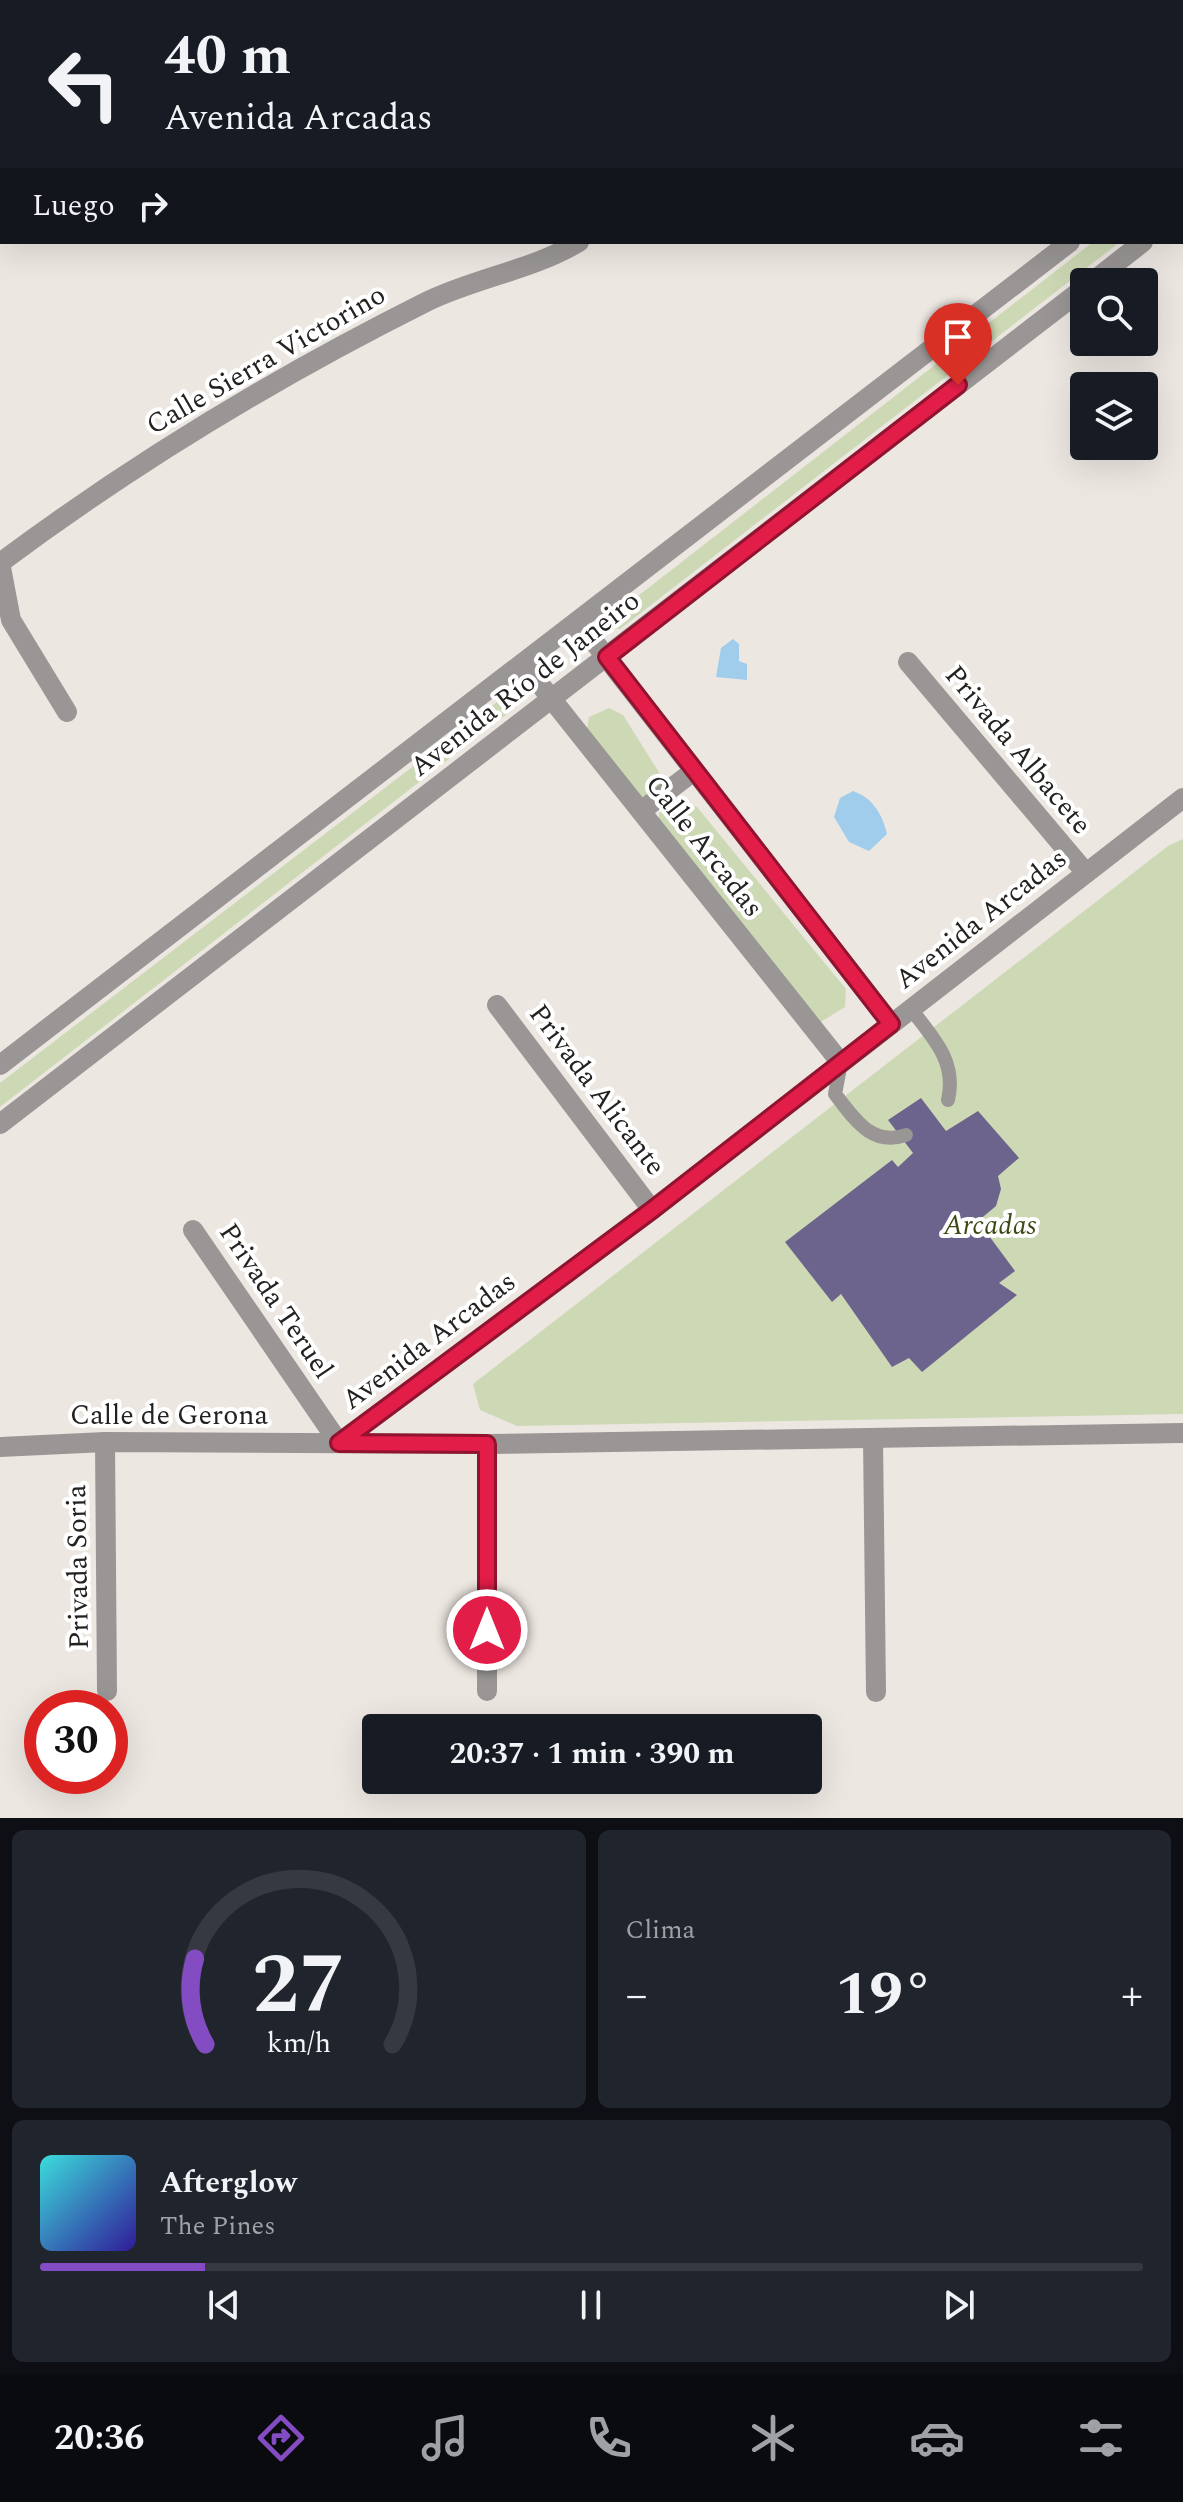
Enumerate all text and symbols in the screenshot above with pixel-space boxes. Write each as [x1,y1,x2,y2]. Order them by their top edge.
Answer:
text: 40 m [164,14,291,99]
icon: left [32,32,136,136]
text: Avenida Arcadas [164,91,432,146]
text: Luego [32,183,115,229]
icon: right [131,184,175,228]
map controls [1070,268,1158,460]
button: search [1070,268,1158,356]
street label: Calle Sierra Victorino [138,274,394,446]
pin [924,303,992,385]
icon: arrive [936,315,980,359]
button: layers [1070,372,1158,460]
street label: Avenida Río de Janeiro [401,580,649,788]
street label: Privada Albacete [934,656,1102,844]
street label: Calle Arcadas [634,765,774,927]
street label: Avenida Arcadas [885,838,1077,1000]
street label: Privada Alicante [518,995,676,1185]
park label: Arcadas [943,1204,1037,1247]
street label: Privada Teruel [208,1214,344,1388]
street label: Avenida Arcadas [333,1261,525,1421]
street label: Calle de Gerona [70,1394,268,1437]
street label: Privada Soria [55,1484,101,1650]
position arrow [445,1588,529,1672]
speed limit sign: 30 [24,1690,128,1794]
text: 20:37 · 1 min · 390 m [449,1731,735,1777]
text: Clima [626,1910,695,1950]
text: 27 [252,1923,345,2050]
text: 19° [836,1949,933,2041]
text: − [626,1962,648,2029]
text: + [1121,1962,1143,2029]
text: km/h [267,2022,331,2065]
text: Afterglow [160,2160,297,2206]
text: The Pines [160,2206,275,2246]
icon: previous [202,2283,246,2327]
icon: pause [569,2283,613,2327]
icon: next [937,2283,981,2327]
icon: directions [253,2410,309,2466]
icon: music [417,2410,473,2466]
icon: phone [581,2410,637,2466]
icon: climate [745,2410,801,2466]
icon: car [909,2410,965,2466]
icon: filters [1073,2410,1129,2466]
text: 20:36 [54,2411,144,2466]

